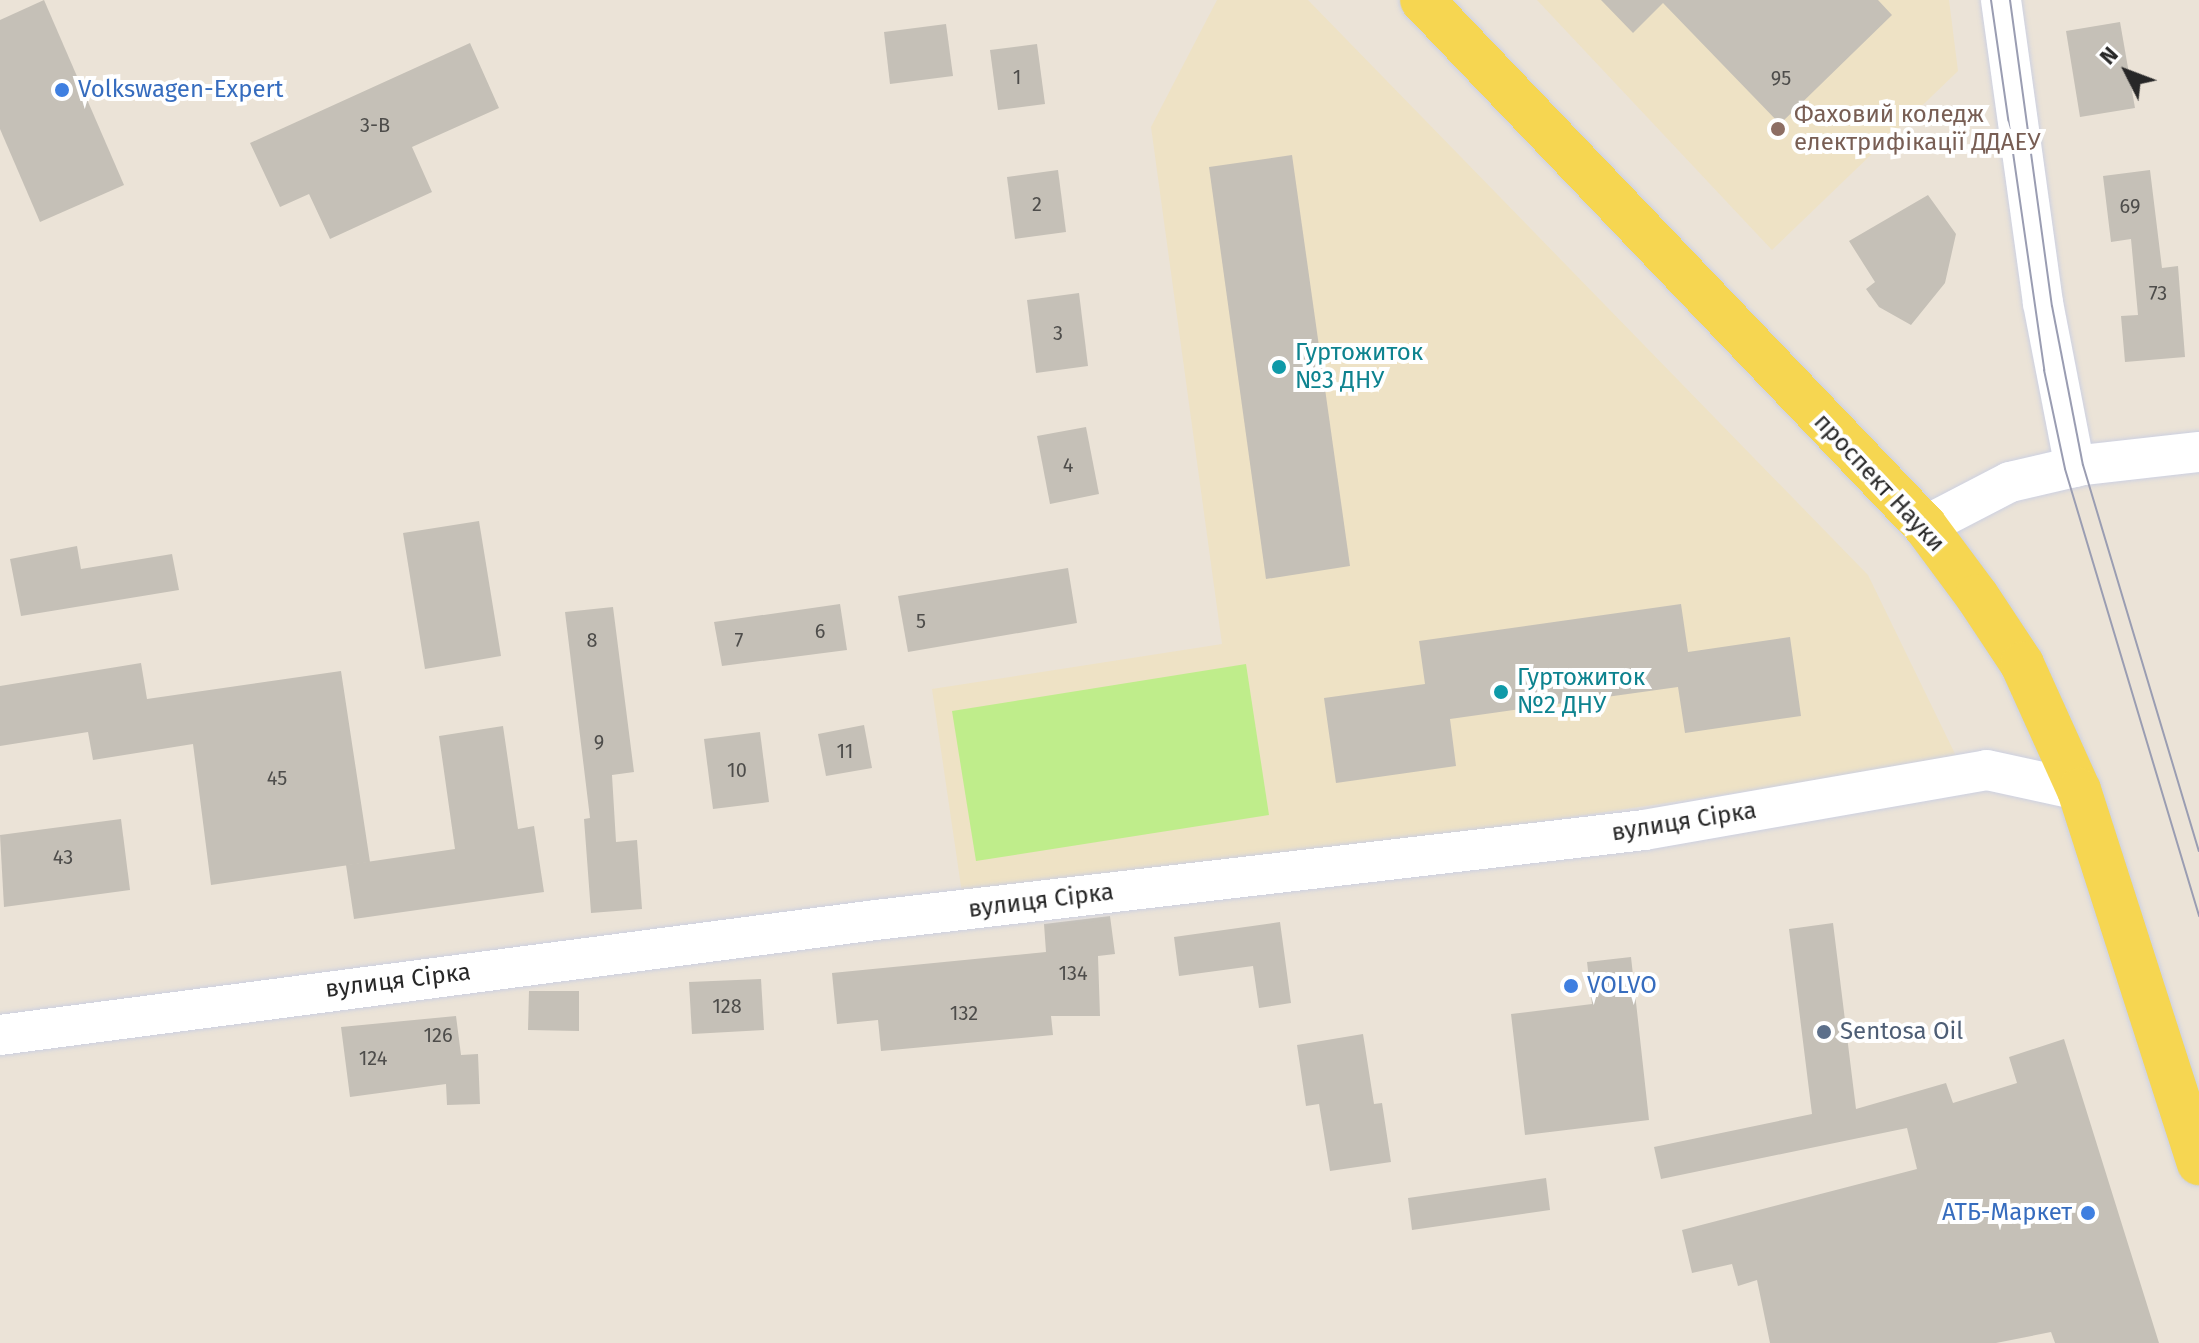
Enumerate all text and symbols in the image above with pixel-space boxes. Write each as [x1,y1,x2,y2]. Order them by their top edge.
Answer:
north arrow [2087,32,2167,112]
text: N [2094,41,2124,70]
house number: 1 [1013,65,1021,89]
house number: 95 [1771,66,1791,90]
place label: Volkswagen-Expert [78,76,283,104]
marker: Volkswagen-Expert [53,81,71,99]
place label: Фаховий коледж електрифікації ДДАЕУ [1794,101,2040,157]
house number: 3-В [360,113,390,137]
marker: Фаховий коледж електрифікації ДДАЕУ [1769,120,1787,138]
house number: 2 [1032,192,1042,216]
house number: 69 [2120,194,2140,218]
house number: 73 [2149,281,2167,305]
house number: 3 [1053,321,1063,345]
place label: Гуртожиток №3 ДНУ [1295,339,1423,395]
marker: Гуртожиток №3 ДНУ [1270,358,1288,376]
street label: проспект Науки [1808,408,1950,558]
house number: 4 [1063,453,1073,477]
house number: 5 [916,609,926,633]
house number: 6 [815,619,825,643]
house number: 8 [586,628,598,652]
house number: 7 [735,628,743,652]
place label: Гуртожиток №2 ДНУ [1517,664,1645,720]
marker: Гуртожиток №2 ДНУ [1492,683,1510,701]
house number: 9 [594,730,604,754]
house number: 11 [836,739,854,763]
house number: 10 [727,758,747,782]
house number: 45 [267,766,287,790]
street label: вулиця Сірка [1610,796,1758,848]
house number: 43 [53,845,73,869]
street label: вулиця Сірка [967,878,1115,924]
street label: вулиця Сірка [324,958,472,1004]
house number: 134 [1058,961,1088,985]
place label: VOLVO [1587,972,1657,1000]
marker: VOLVO [1562,977,1580,995]
house number: 128 [712,994,742,1018]
house number: 132 [950,1001,978,1025]
place label: Sentosa Oil [1840,1018,1963,1046]
house number: 126 [423,1023,453,1047]
marker: Sentosa Oil [1815,1023,1833,1041]
house number: 124 [359,1046,387,1070]
place label: АТБ-Маркет [1942,1199,2072,1227]
marker: АТБ-Маркет [2079,1204,2097,1222]

